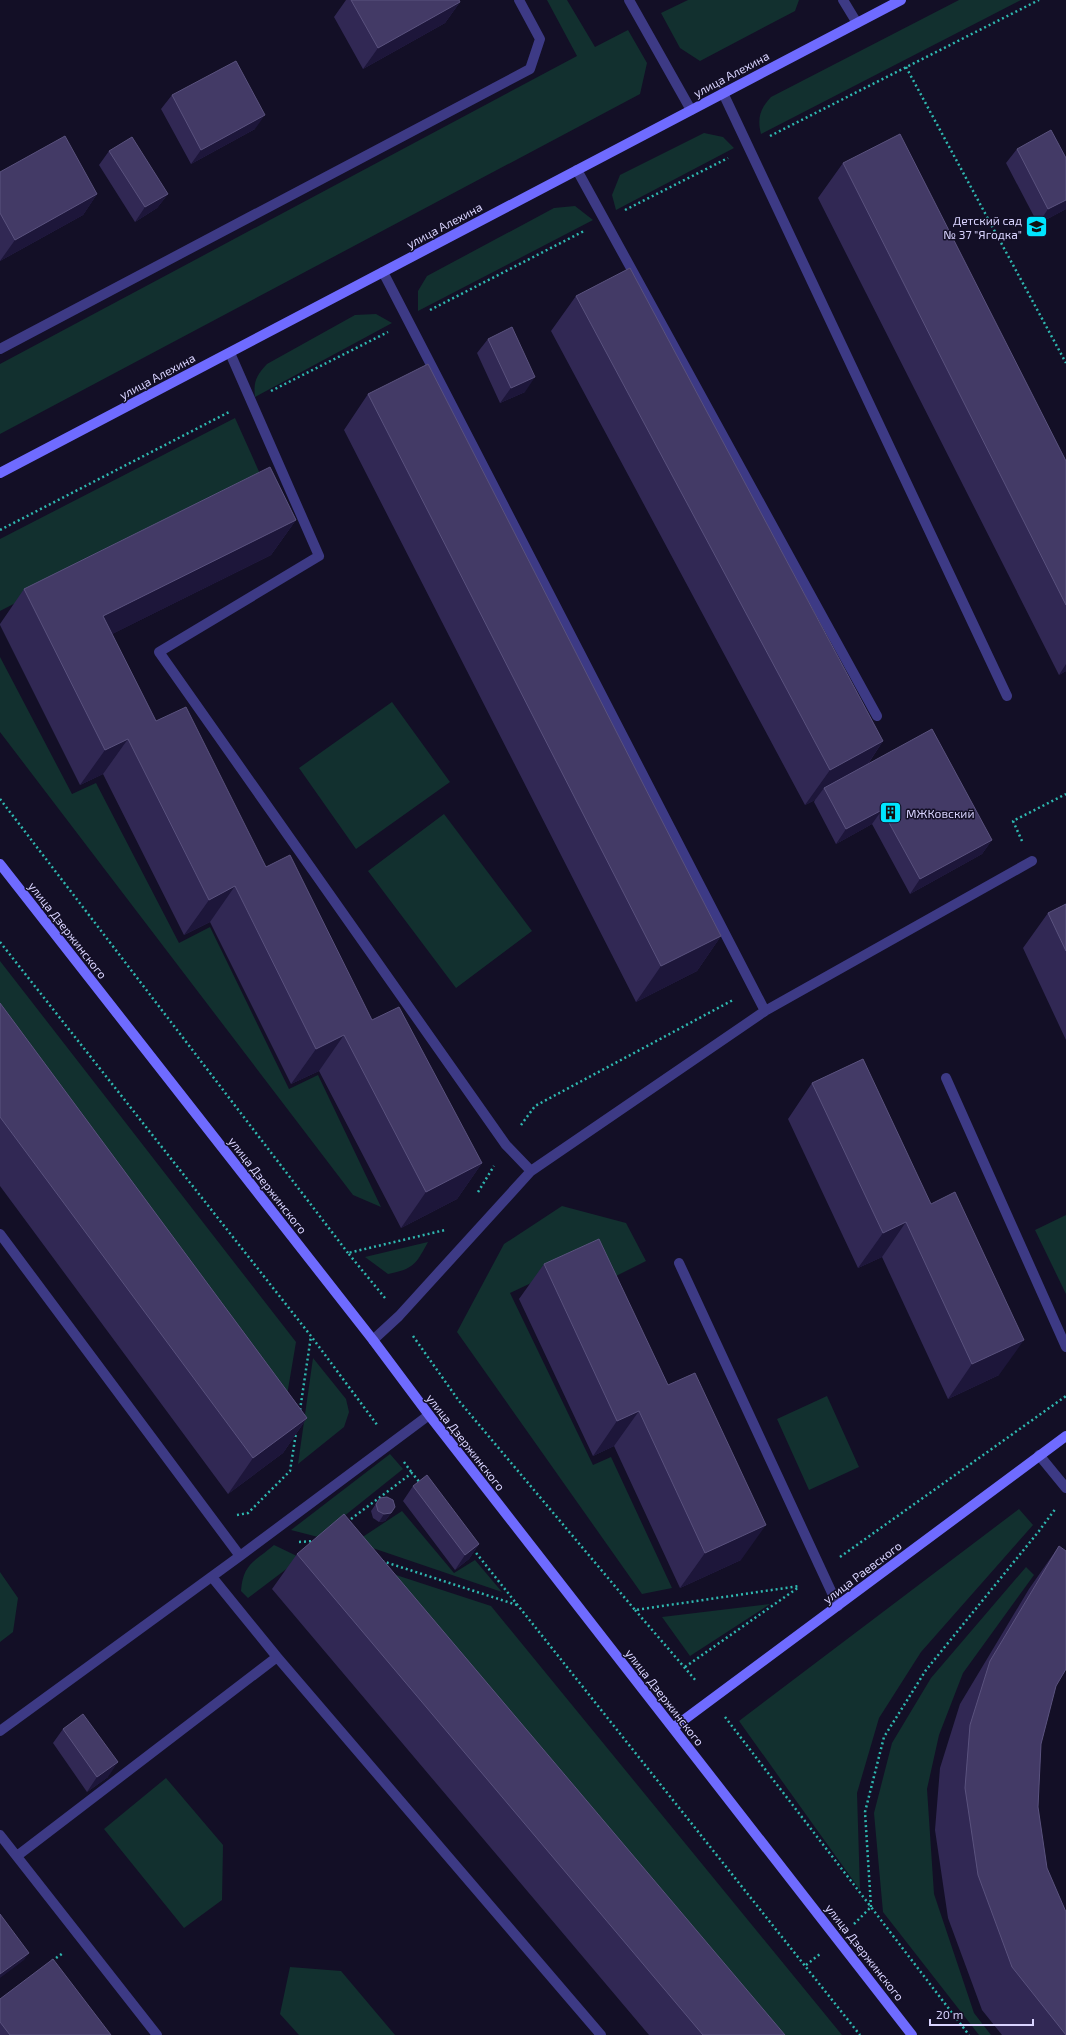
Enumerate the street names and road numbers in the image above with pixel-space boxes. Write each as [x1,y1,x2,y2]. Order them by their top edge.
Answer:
street label: улица Алехина [691,48,772,101]
street label: улица Алехина [404,199,485,252]
street label: улица Алехина [117,350,198,403]
street label: улица Дзержинского [25,879,110,982]
street label: улица Дзержинского [225,1134,310,1237]
street label: улица Дзержинского [423,1391,508,1494]
street label: улица Раевского [820,1538,905,1607]
street label: улица Дзержинского [622,1646,707,1749]
street label: улица Дзержинского [822,1901,907,2004]

